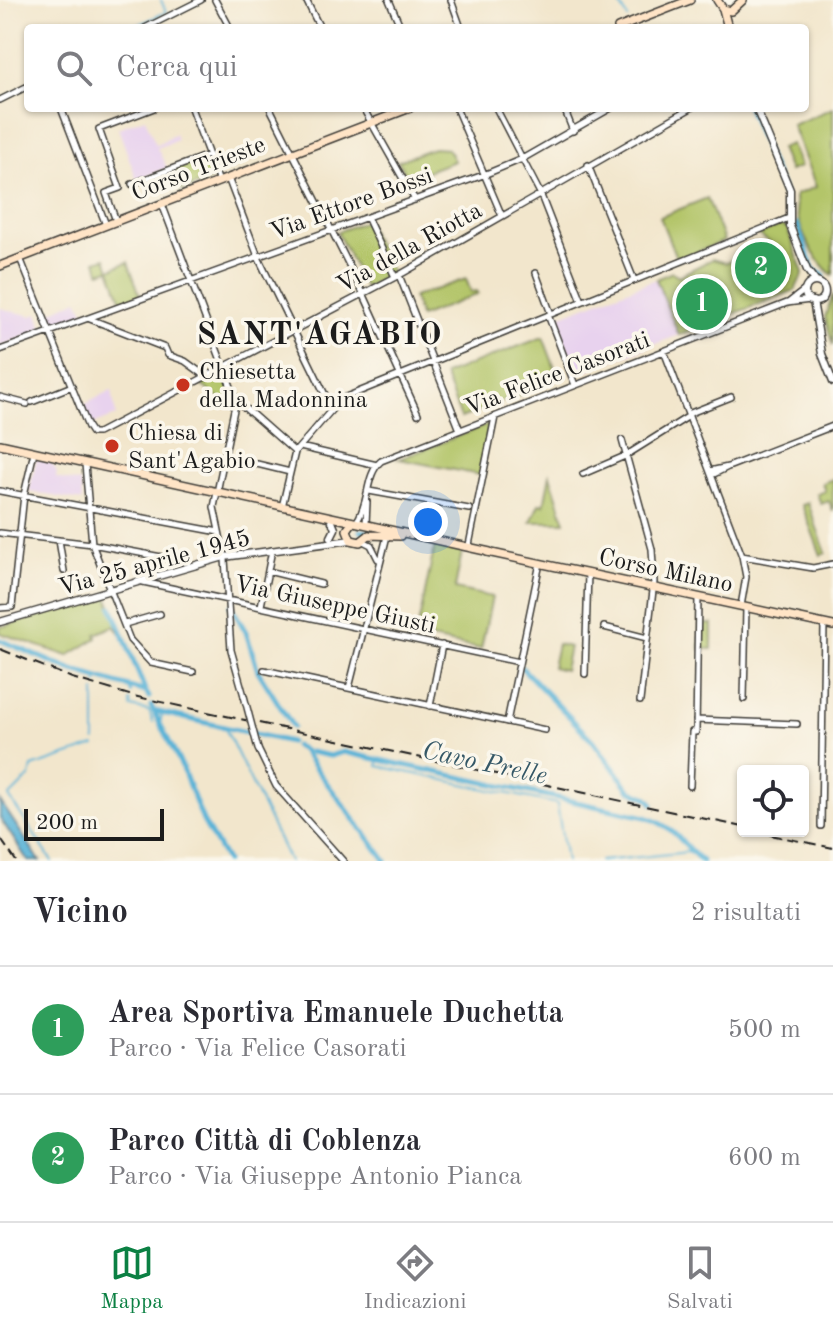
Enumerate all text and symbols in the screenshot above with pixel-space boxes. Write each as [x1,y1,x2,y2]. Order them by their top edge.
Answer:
search box [24,24,809,112]
icon: search [52,46,96,90]
text: Cerca qui [116,53,238,83]
street label: Corso Trieste [128,133,269,206]
street label: Via Ettore Bossi [267,164,436,245]
street label: Via della Riotta [333,199,487,298]
pin: 2 [735,238,787,298]
pin: 1 [676,274,728,334]
district label: SANT'AGABIO [196,320,444,352]
street label: Via Felice Casorati [462,329,654,421]
place label: Chiesetta della Madonnina [199,361,368,413]
marker: Chiesetta della Madonnina [174,376,192,394]
place label: Chiesa di Sant'Agabio [128,422,256,474]
marker: Chiesa di Sant'Agabio [103,437,121,455]
your location [408,502,448,542]
street label: Via 25 aprile 1945 [56,527,253,601]
street label: Corso Milano [596,546,735,598]
street label: Via Giuseppe Giusti [232,573,437,639]
water label: Cavo Prelle [420,738,549,790]
map controls [737,765,809,837]
button: locate [737,765,809,837]
scale bar [24,805,164,841]
text: 200 m [36,812,98,834]
text: Vicino [32,896,128,930]
text: 2 risultati [691,900,801,926]
text: Area Sportiva Emanuele Duchetta [108,999,564,1029]
text: 1 [50,1017,66,1043]
text: 500 m [728,1017,801,1043]
text: Parco · Via Felice Casorati [108,1036,407,1062]
text: Parco Città di Coblenza [108,1127,421,1157]
text: 2 [50,1145,66,1171]
text: 600 m [728,1145,801,1171]
text: Parco · Via Giuseppe Antonio Pianca [108,1164,522,1190]
tab: Mappa [100,1241,163,1316]
tab: Indicazioni [364,1241,466,1316]
tab: Salvati [667,1241,733,1316]

